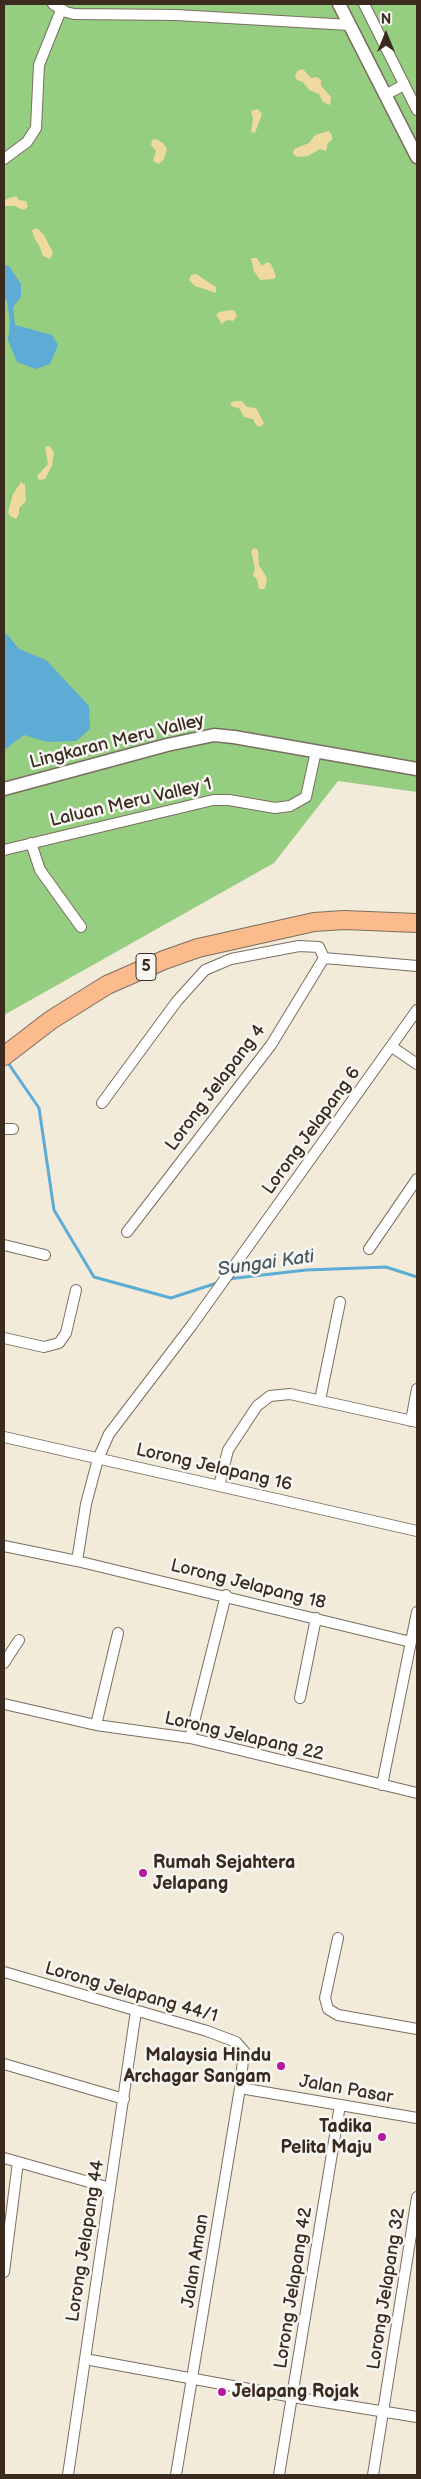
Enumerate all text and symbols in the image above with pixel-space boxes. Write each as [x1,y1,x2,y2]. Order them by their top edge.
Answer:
north arrow [361,10,411,60]
text: N [381,11,391,28]
street label: Lingkaran Meru Valley [27,710,207,774]
street label: Laluan Meru Valley 1 [48,774,214,832]
road number: 5 [136,954,156,980]
street label: Lorong Jelapang 4 [161,1021,271,1155]
street label: Lorong Jelapang 6 [258,1063,366,1199]
water label: Sungai Kati [216,1246,316,1282]
street label: Lorong Jelapang 16 [134,1440,294,1496]
street label: Lorong Jelapang 18 [168,1555,328,1615]
street label: Lorong Jelapang 22 [162,1708,326,1766]
place label: Rumah Sejahtera Jelapang [153,1852,295,1895]
marker: Rumah Sejahtera Jelapang [137,1867,149,1879]
street label: Lorong Jelapang 44/1 [42,1958,220,2028]
place label: Malaysia Hindu Archagar Sangam [124,2045,271,2088]
marker: Malaysia Hindu Archagar Sangam [275,2060,287,2072]
street label: Jalan Pasar [297,2071,395,2109]
place label: Tadika Pelita Maju [281,2116,372,2158]
marker: Tadika Pelita Maju [376,2131,388,2143]
street label: Lorong Jelapang 44 [63,2159,109,2323]
street label: Lorong Jelapang 42 [271,2206,317,2370]
street label: Lorong Jelapang 32 [364,2207,410,2371]
street label: Jalan Aman [178,2213,214,2309]
place label: Jelapang Rojak [232,2381,359,2403]
marker: Jelapang Rojak [216,2386,228,2398]

